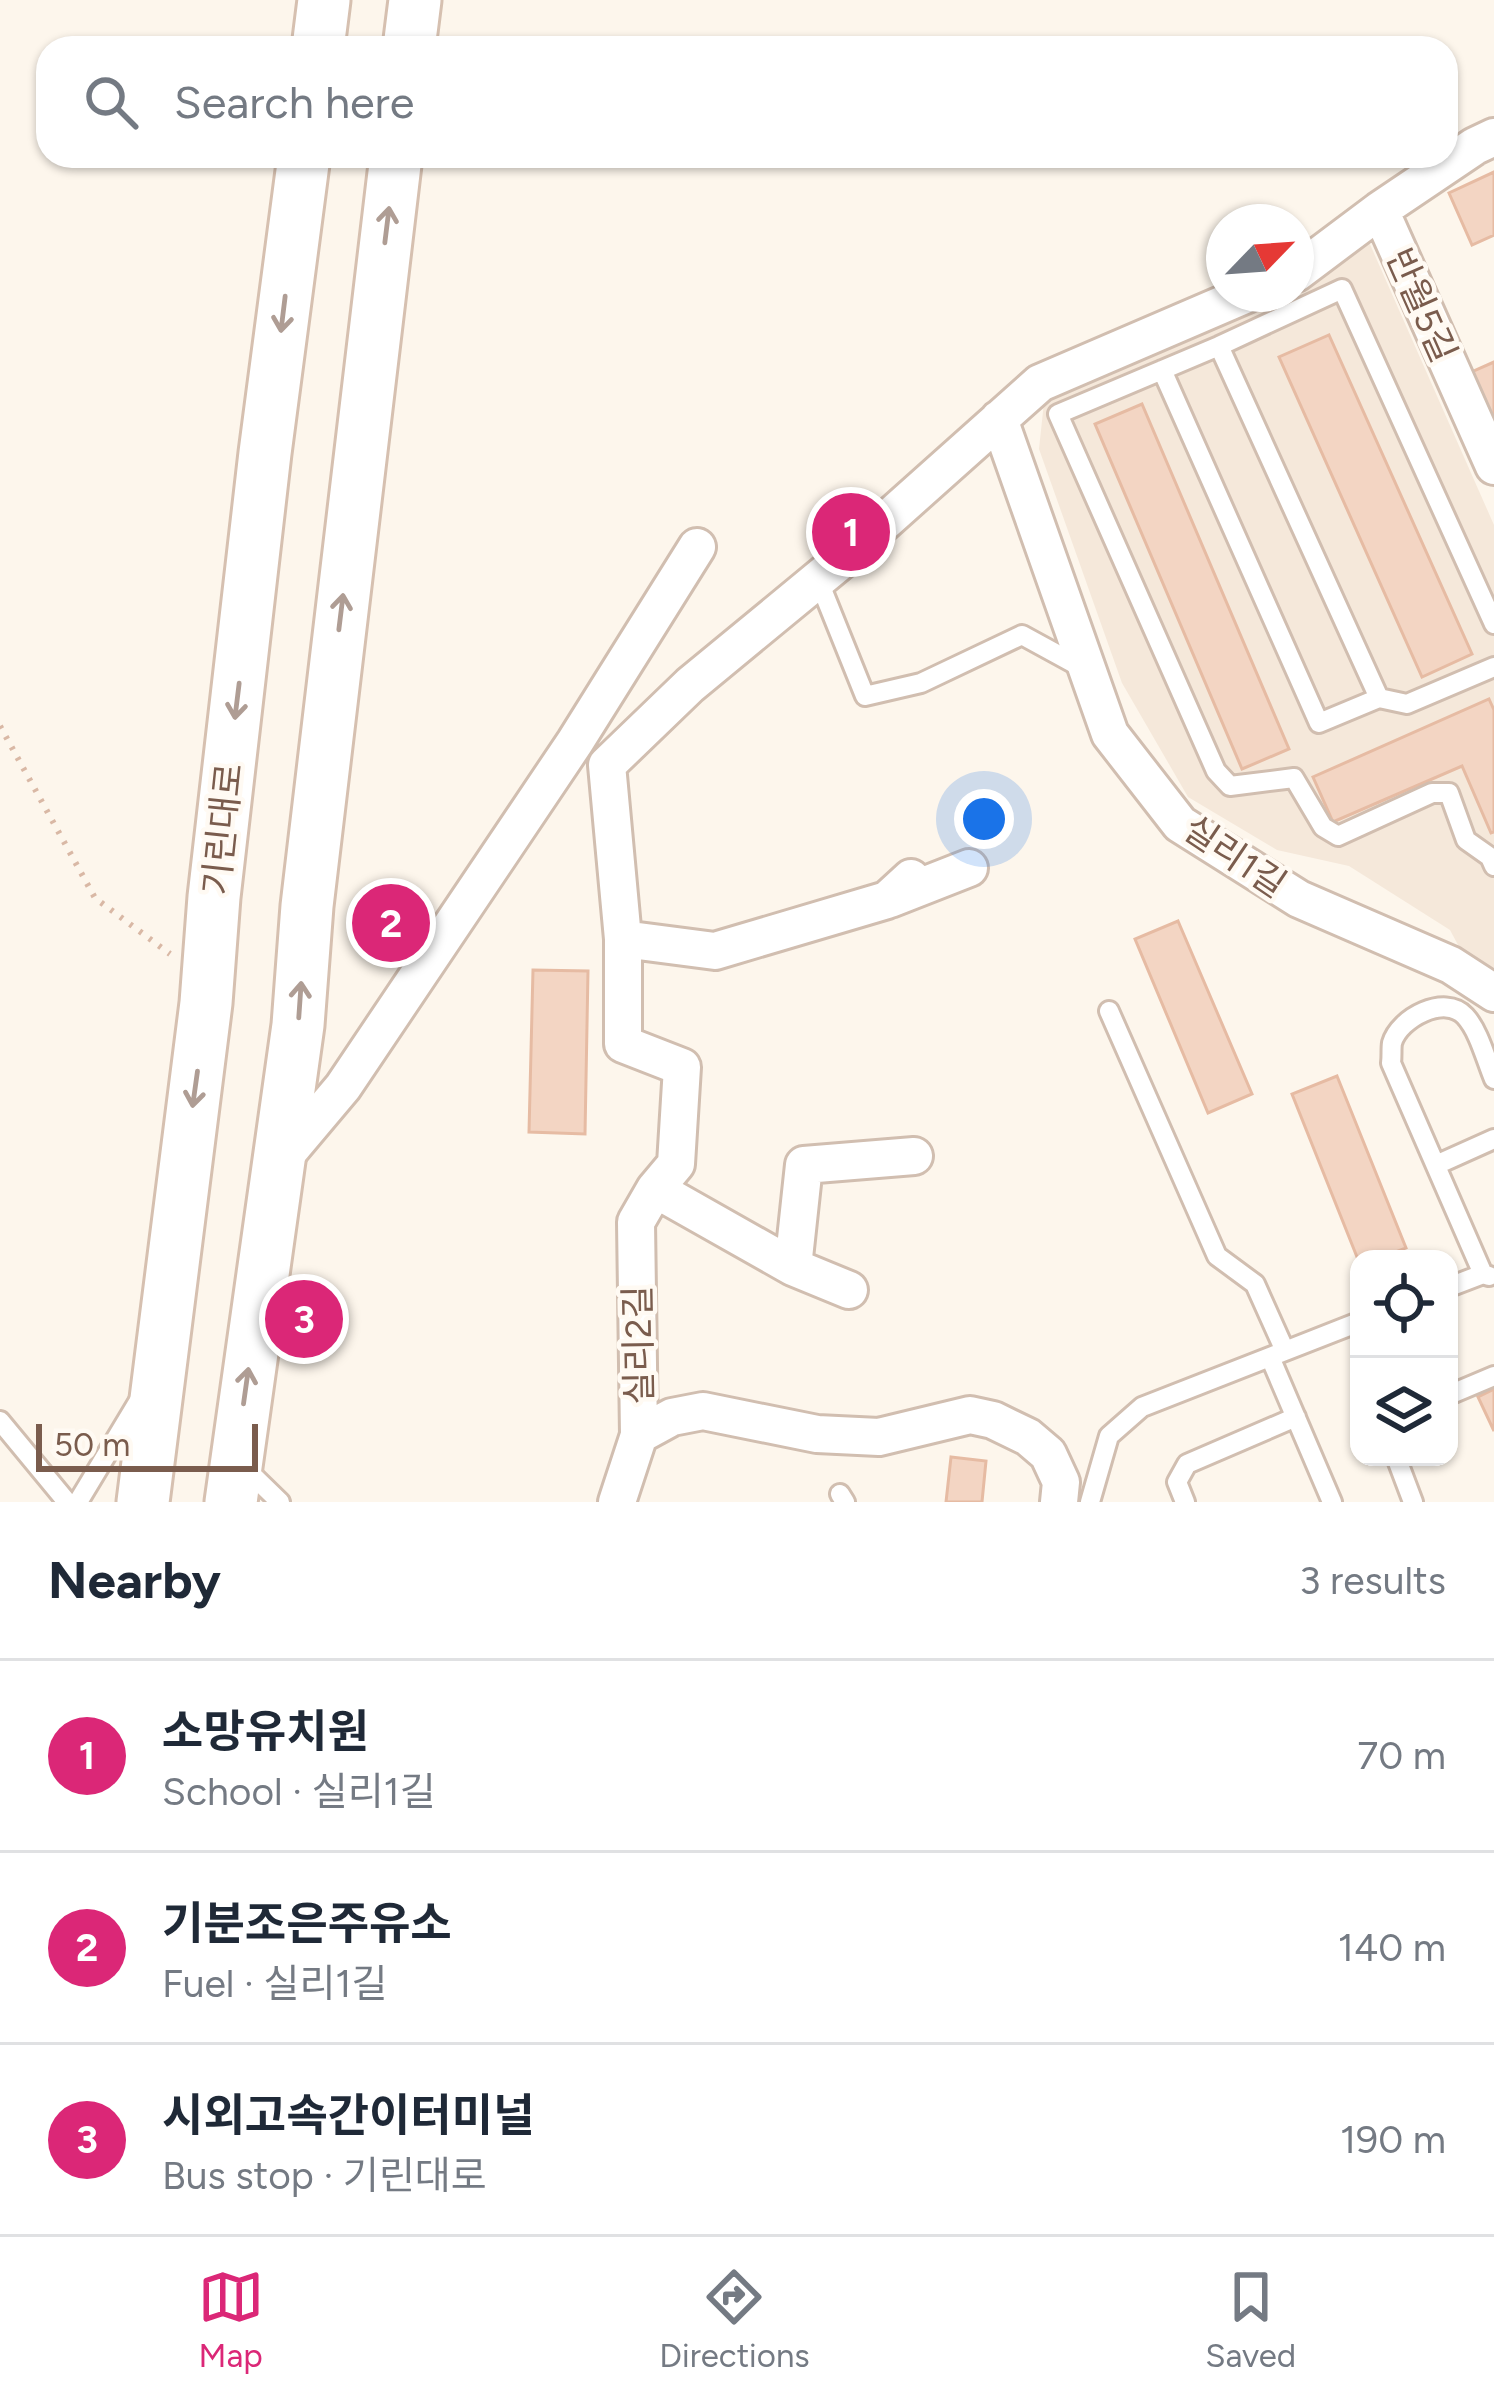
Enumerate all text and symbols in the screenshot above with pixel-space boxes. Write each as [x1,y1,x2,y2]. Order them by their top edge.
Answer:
search box [36,36,1458,168]
icon: search [78,69,144,135]
text: Search here [174,75,414,129]
north arrow [1206,204,1314,312]
one-way arrow [377,206,399,245]
street label: 반월5길 [1377,242,1466,369]
one-way arrow [272,294,294,333]
pin: 1 [812,487,890,577]
one-way arrow [330,593,353,632]
one-way arrow [225,681,247,720]
street label: 기린대로 [194,761,251,897]
your location [954,789,1014,849]
street label: 실리1길 [1175,807,1294,906]
pin: 2 [352,878,430,968]
one-way arrow [289,981,312,1020]
one-way arrow [183,1068,206,1107]
map controls [1350,1250,1458,1466]
button: locate [1350,1250,1458,1358]
pin: 3 [265,1274,343,1364]
street label: 실리2길 [616,1285,661,1405]
button: layers [1350,1358,1458,1466]
one-way arrow [235,1367,258,1406]
scale bar [36,1418,258,1471]
text: 50 m [54,1425,130,1464]
text: Nearby [48,1550,221,1611]
text: 3 results [1299,1557,1446,1604]
text: 소망유치원 [162,1704,369,1758]
text: 1 [79,1732,95,1779]
text: 70 m [1357,1732,1446,1779]
text: School · 실리1길 [162,1768,436,1815]
text: 기분조은주유소 [162,1896,452,1950]
text: 2 [76,1924,98,1971]
text: 140 m [1338,1924,1446,1971]
text: Fuel · 실리1길 [162,1960,387,2007]
text: 시외고속간이터미널 [162,2088,535,2142]
text: 3 [76,2116,98,2163]
text: 190 m [1340,2116,1446,2163]
text: Bus stop · 기린대로 [162,2152,487,2199]
tab: Map [198,2264,264,2375]
tab: Directions [659,2264,810,2375]
tab: Saved [1205,2264,1296,2375]

